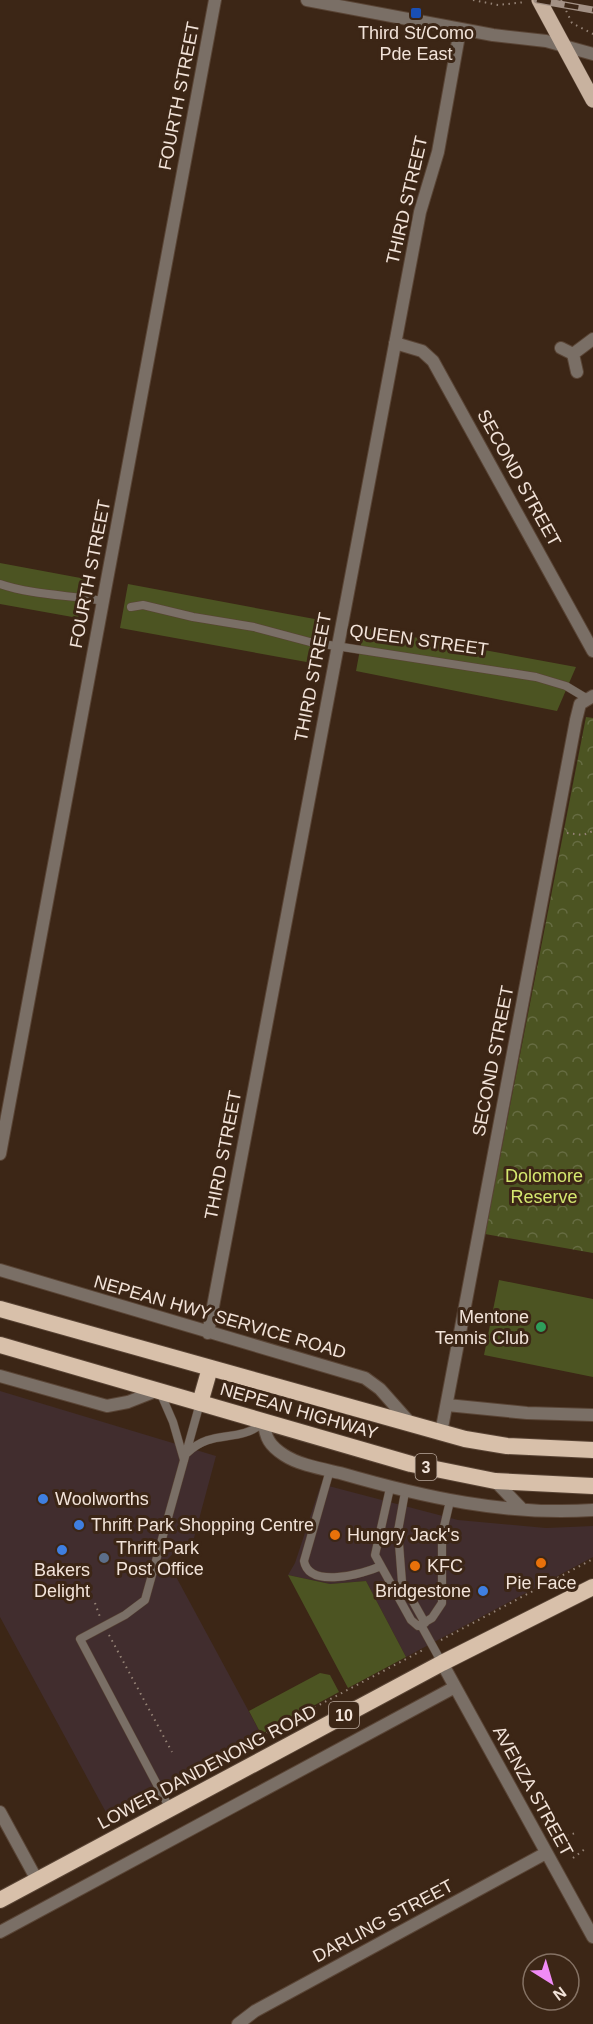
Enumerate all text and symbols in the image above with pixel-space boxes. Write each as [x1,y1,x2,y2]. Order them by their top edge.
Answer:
marker: Third St/Como Pde East [409,6,423,20]
street label: FOURTH STREET [155,20,203,172]
place label: Third St/Como Pde East [358,23,474,64]
street label: THIRD STREET [383,134,431,266]
street label: SECOND STREET [473,406,565,550]
street label: FOURTH STREET [66,498,114,650]
street label: THIRD STREET [291,611,335,743]
street label: QUEEN STREET [348,620,490,660]
street label: SECOND STREET [469,984,517,1138]
street label: THIRD STREET [201,1089,245,1221]
park label: Dolomore Reserve [505,1166,583,1207]
street label: NEPEAN HWY SERVICE ROAD [92,1271,348,1363]
place label: Mentone Tennis Club [435,1307,529,1348]
marker: Mentone Tennis Club [534,1320,548,1334]
street label: NEPEAN HIGHWAY [218,1379,380,1443]
road number: 3 [416,1454,436,1480]
place label: Woolworths [55,1489,149,1509]
marker: Woolworths [36,1492,50,1506]
place label: Thrift Park Shopping Centre [91,1515,314,1535]
marker: Thrift Park Shopping Centre [72,1518,86,1532]
place label: Hungry Jack's [347,1525,459,1545]
marker: Hungry Jack's [328,1528,342,1542]
place label: Thrift Park Post Office [116,1538,204,1579]
marker: Bakers Delight [55,1543,69,1557]
marker: Thrift Park Post Office [97,1551,111,1565]
place label: KFC [427,1556,463,1576]
marker: Pie Face [534,1556,548,1570]
marker: KFC [408,1559,422,1573]
place label: Bakers Delight [34,1560,90,1601]
place label: Pie Face [505,1573,577,1593]
place label: Bridgestone [375,1581,471,1601]
marker: Bridgestone [476,1584,490,1598]
street label: LOWER DANDENONG ROAD [94,1701,320,1833]
road number: 10 [329,1702,359,1728]
street label: AVENZA STREET [489,1722,577,1860]
street label: DARLING STREET [309,1876,457,1966]
north arrow [521,1952,581,2012]
text: N [550,1983,569,2004]

